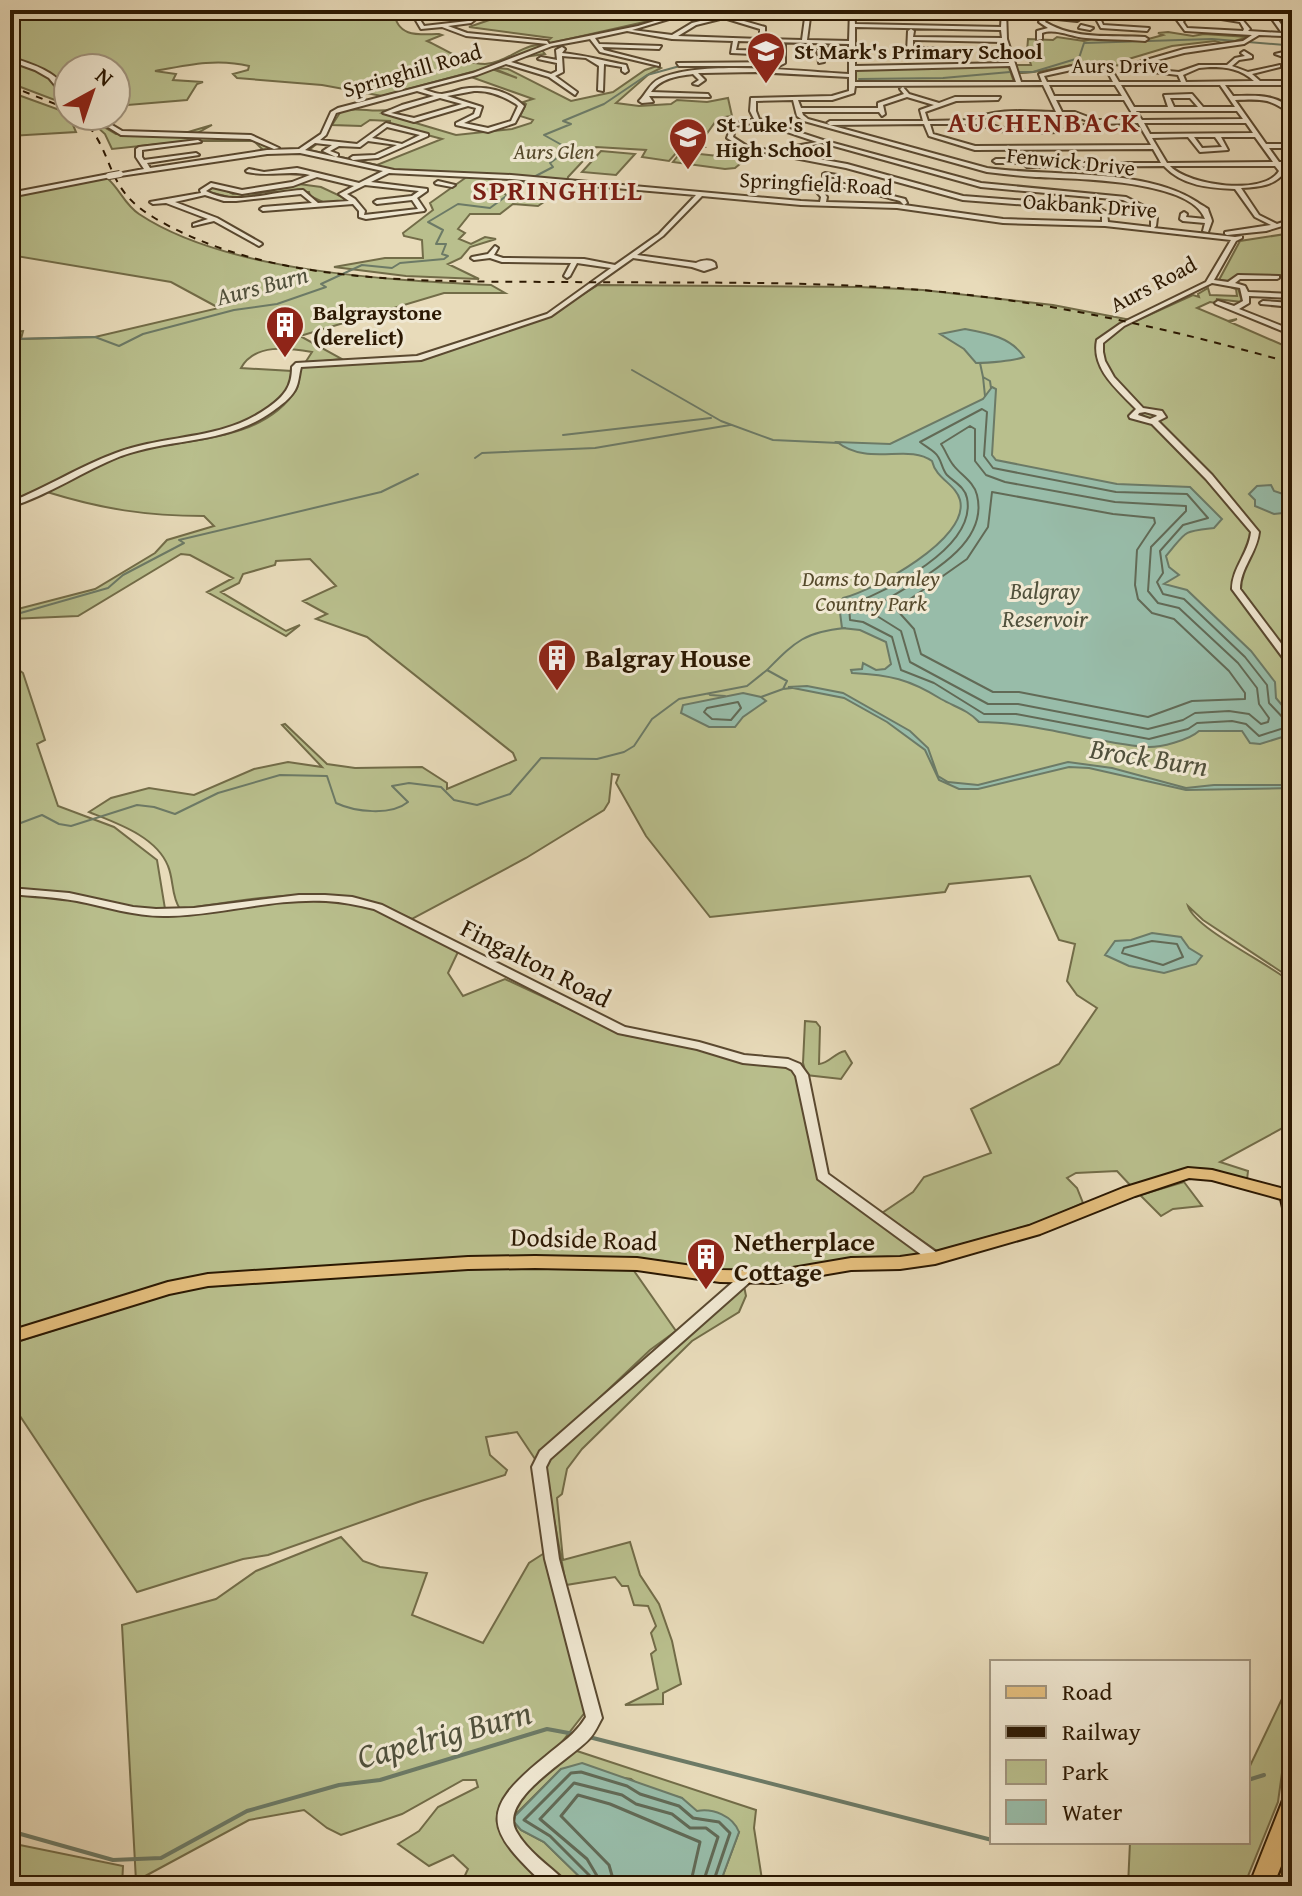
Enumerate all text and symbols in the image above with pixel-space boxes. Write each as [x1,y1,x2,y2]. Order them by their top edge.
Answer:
school or university icon: St Mark's Primary School [745,30,787,85]
street label: Springhill Road [339,35,485,105]
place label: St Mark's Primary School [794,35,1043,67]
street label: Aurs Drive [1071,49,1169,81]
north arrow [52,52,132,132]
text: N [89,60,121,94]
district label: AUCHENBACK [948,101,1140,142]
place label: St Luke's High School [716,108,832,165]
school or university icon: St Luke's High School [667,116,709,171]
park label: Aurs Glen [512,135,595,167]
street label: Fenwick Drive [1005,138,1137,184]
street label: Springfield Road [739,163,894,203]
district label: SPRINGHILL [472,169,644,210]
street label: Oakbank Drive [1022,184,1158,226]
street label: Aurs Road [1104,248,1202,320]
water label: Aurs Burn [211,256,312,315]
place label: Balgraystone (derelict) [313,296,442,353]
building icon: Balgraystone (derelict) [264,304,306,359]
park label: Dams to Darnley Country Park [801,562,940,619]
water label: Balgray Reservoir [1001,573,1089,636]
building icon: Balgray House [536,637,578,692]
place label: Balgray House [585,638,751,677]
water label: Brock Burn [1086,727,1211,786]
street label: Fingalton Road [454,908,618,1017]
street label: Dodside Road [510,1216,658,1261]
place label: Netherplace Cottage [734,1222,875,1291]
building icon: Netherplace Cottage [685,1236,727,1291]
legend [990,1660,1250,1844]
text: Road [1062,1674,1112,1709]
water label: Capelrig Burn [351,1687,537,1780]
text: Railway [1062,1714,1141,1749]
text: Park [1062,1754,1109,1789]
text: Water [1062,1794,1123,1829]

